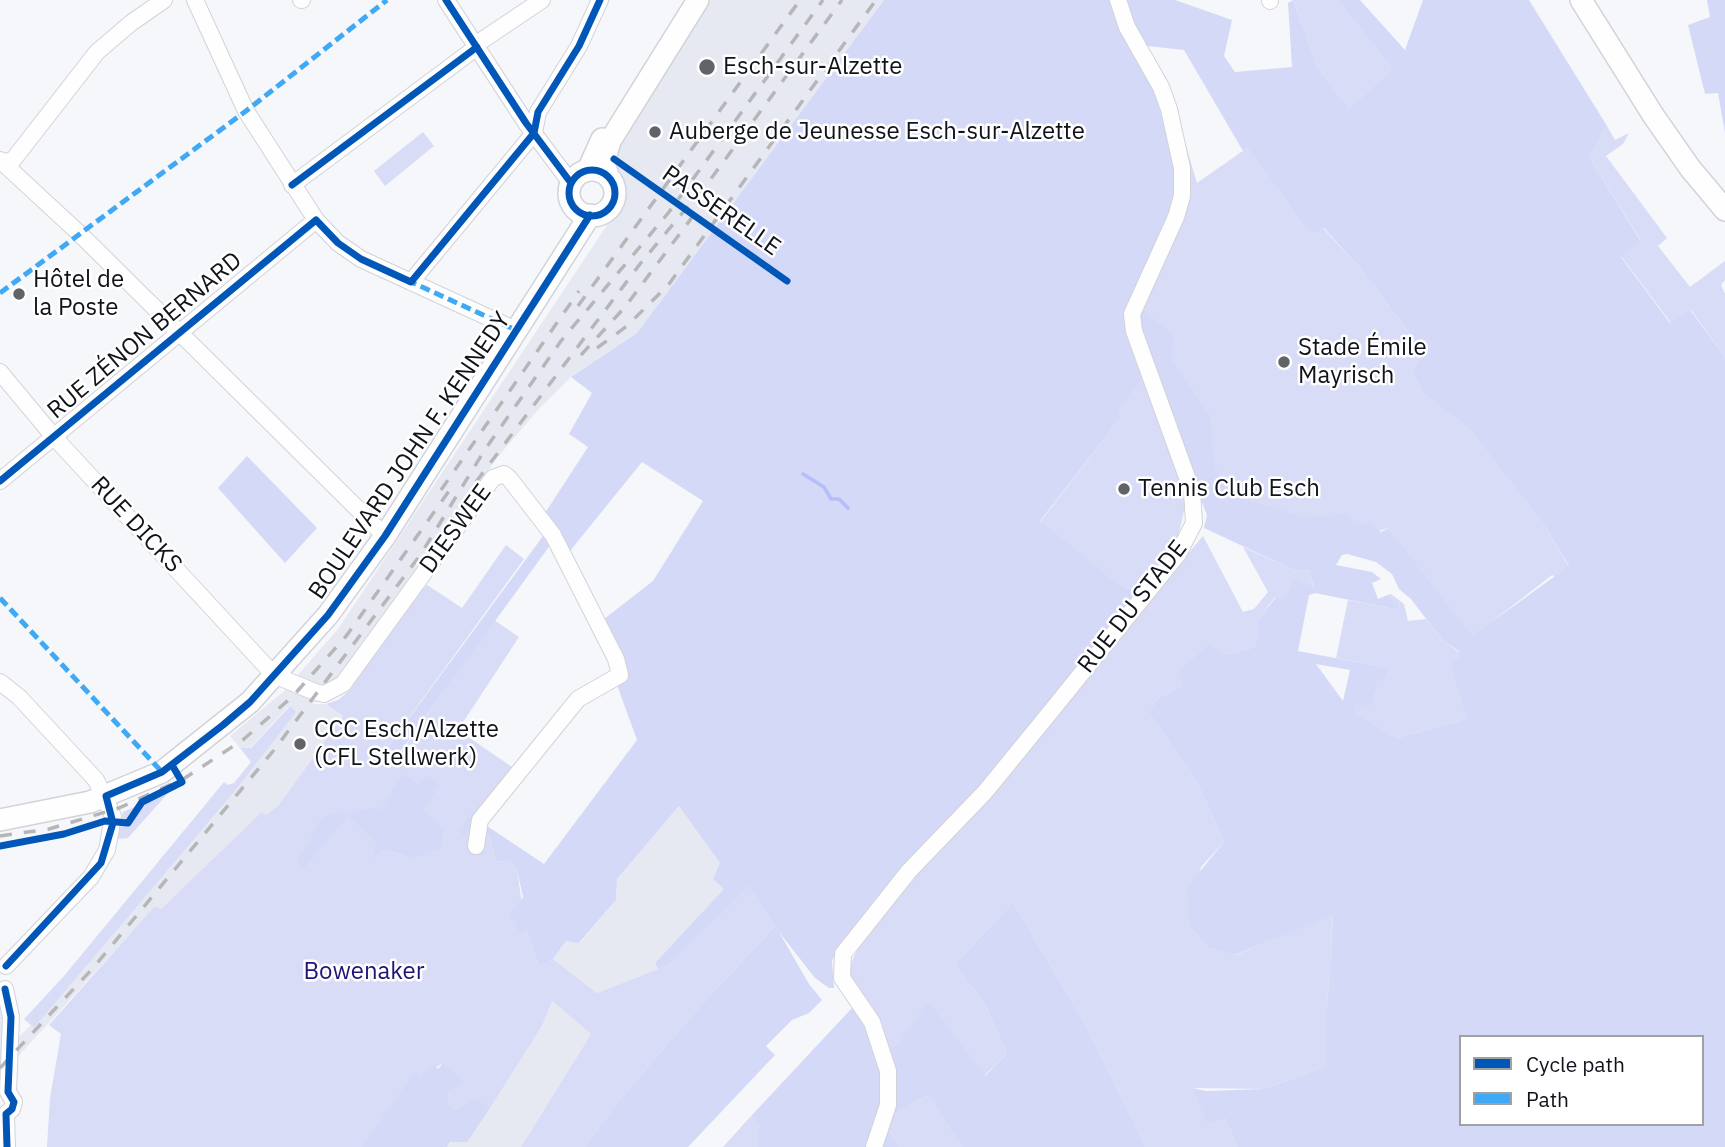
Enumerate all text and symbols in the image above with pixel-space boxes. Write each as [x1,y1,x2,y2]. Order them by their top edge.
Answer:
place label: Esch-sur-Alzette [723,53,902,81]
marker: Esch-sur-Alzette [697,57,717,77]
place label: Auberge de Jeunesse Esch-sur-Alzette [669,118,1085,146]
marker: Auberge de Jeunesse Esch-sur-Alzette [647,124,663,140]
street label: PASSERELLE [656,160,786,262]
street label: RUE ZÉNON BERNARD [42,246,248,426]
place label: Hôtel de la Poste [33,266,124,322]
marker: Hôtel de la Poste [11,286,27,302]
street label: BOULEVARD JOHN F. KENNEDY [303,307,517,605]
place label: Stade Émile Mayrisch [1298,334,1427,390]
marker: Stade Émile Mayrisch [1276,354,1292,370]
street label: RUE DICKS [84,471,188,579]
place label: Tennis Club Esch [1138,475,1320,503]
street label: DIESWEE [414,479,498,579]
marker: Tennis Club Esch [1116,481,1132,497]
street label: RUE DU STADE [1072,535,1194,679]
place label: CCC Esch/Alzette (CFL Stellwerk) [314,716,499,772]
marker: CCC Esch/Alzette (CFL Stellwerk) [292,736,308,752]
park label: Bowenaker [303,958,425,986]
legend [1459,1035,1704,1126]
text: Cycle path [1526,1050,1625,1078]
text: Path [1526,1085,1569,1113]

